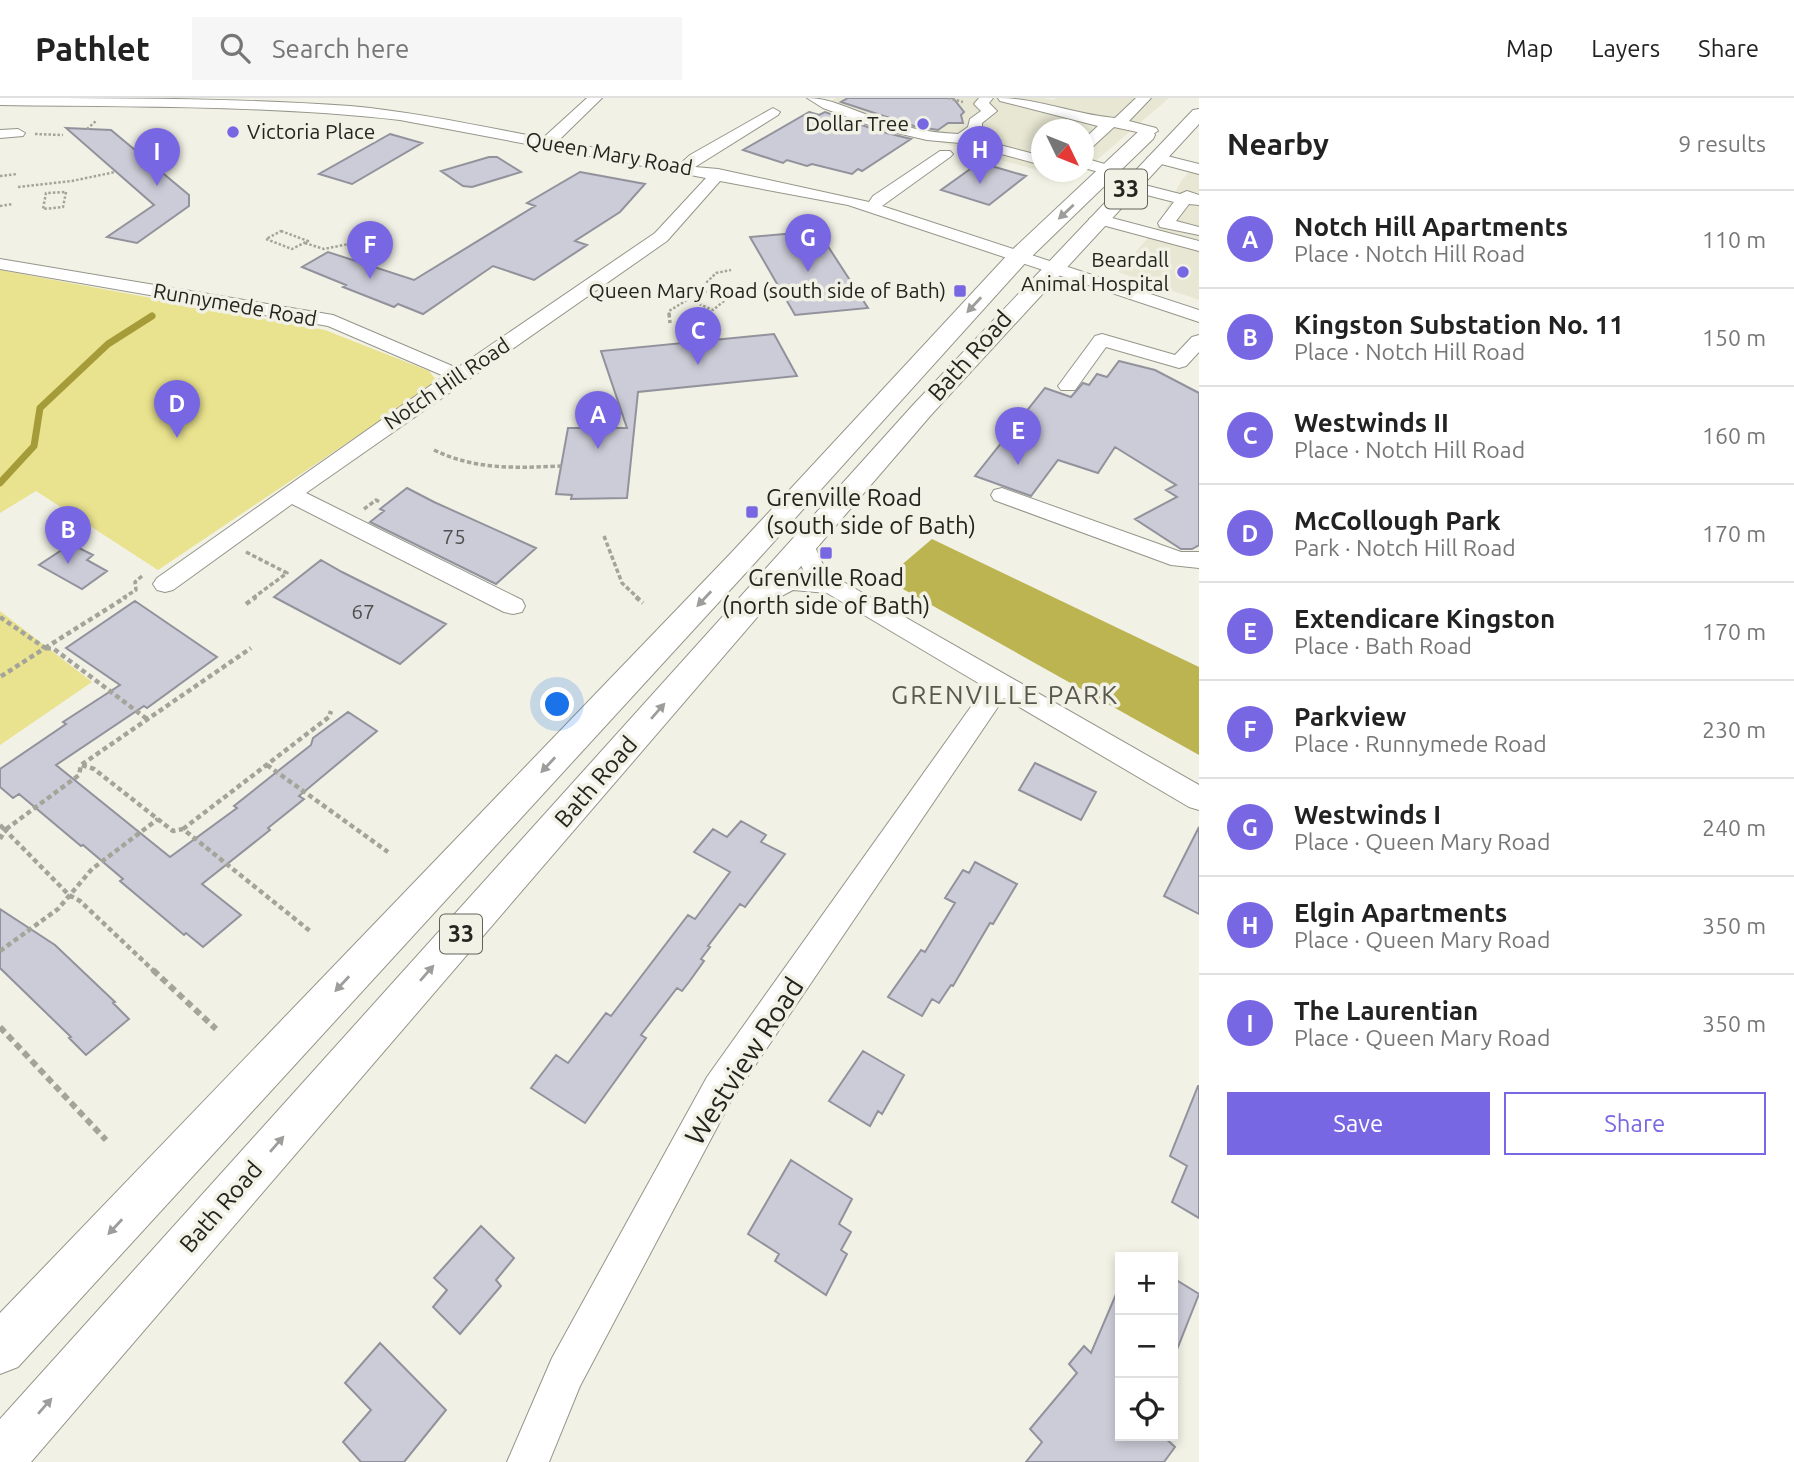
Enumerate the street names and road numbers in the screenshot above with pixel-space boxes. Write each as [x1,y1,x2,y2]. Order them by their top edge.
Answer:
street label: Queen Mary Road [524,127,695,180]
road number: 33 [1105,170,1147,208]
street label: Runnymede Road [151,278,319,330]
street label: Bath Road [922,305,1017,406]
street label: Notch Hill Road [379,332,514,434]
street label: Bath Road [549,731,642,833]
road number: 33 [440,914,482,954]
street label: Westview Road [678,971,809,1150]
street label: Bath Road [174,1156,267,1258]

